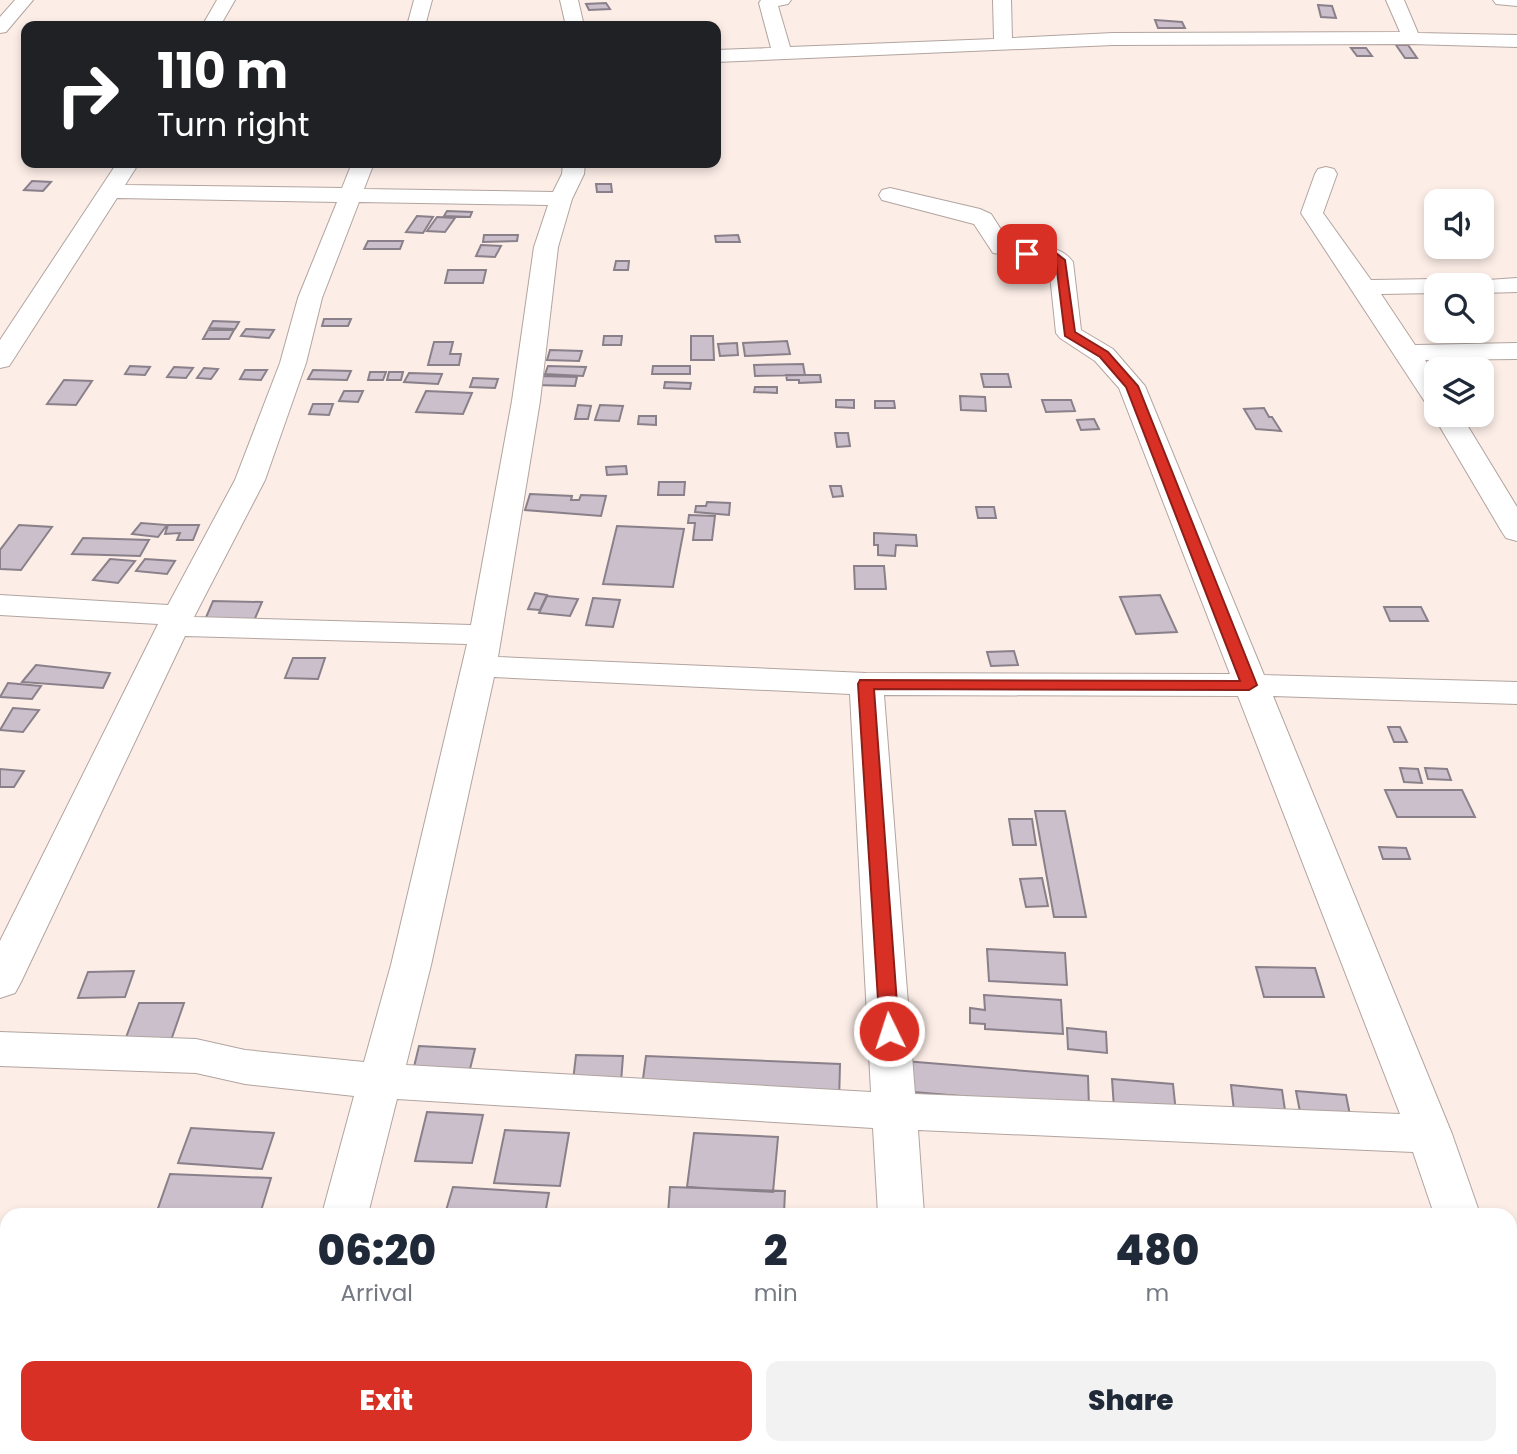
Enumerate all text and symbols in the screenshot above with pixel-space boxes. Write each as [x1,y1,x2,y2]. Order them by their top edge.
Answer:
text: 110 m [157,37,288,105]
icon: right [42,49,133,140]
text: Turn right [157,102,309,147]
map controls [1424,189,1494,427]
button: sound [1424,189,1494,259]
pin [997,224,1057,284]
icon: arrive [1008,235,1046,273]
button: search [1424,273,1494,343]
button: layers [1424,357,1494,427]
position arrow [852,994,926,1068]
text: 06:20 [318,1221,436,1280]
text: 2 [764,1221,788,1280]
text: 480 [1115,1221,1199,1280]
text: Arrival [341,1277,413,1309]
text: min [754,1277,798,1309]
text: m [1145,1277,1169,1309]
button: Exit [21,1361,752,1441]
button: Share [766,1361,1496,1441]

